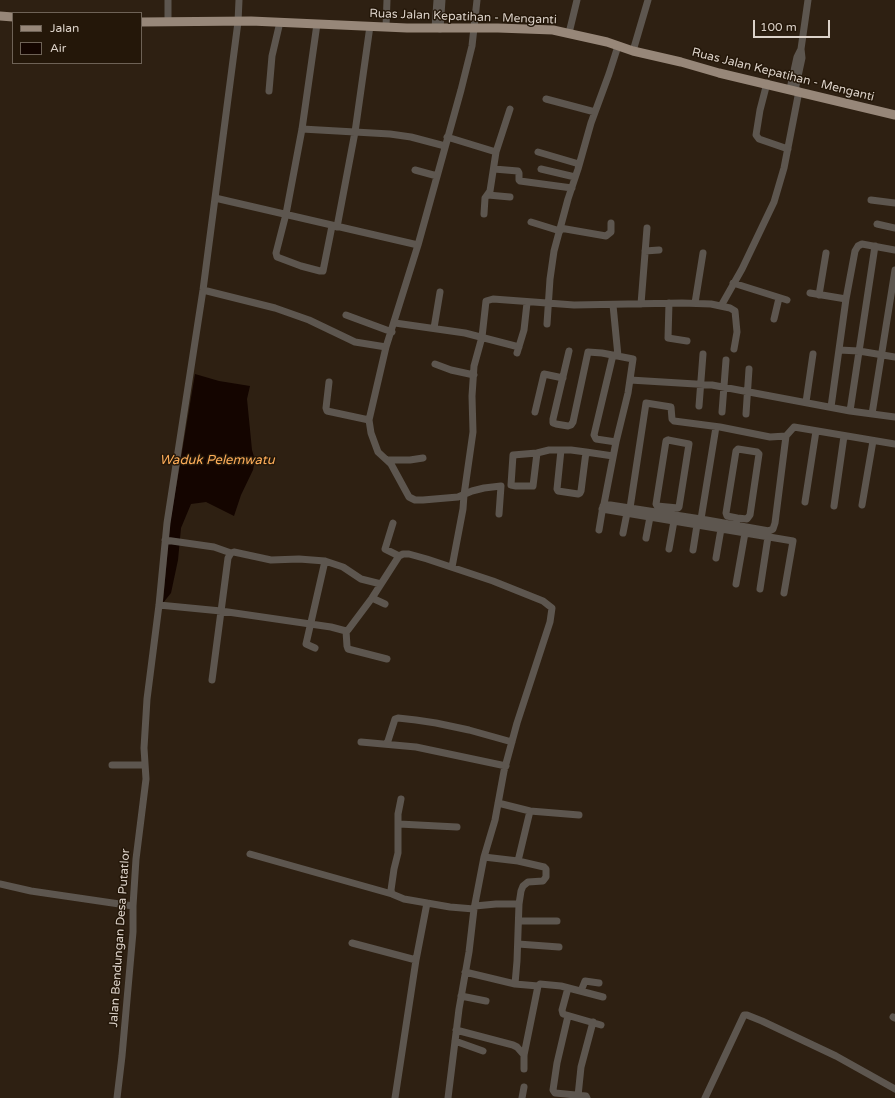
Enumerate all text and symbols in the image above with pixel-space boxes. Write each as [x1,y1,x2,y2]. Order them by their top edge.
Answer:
street label: Ruas Jalan Kepatihan - Menganti [369,7,557,27]
legend [12,12,142,64]
scale bar [755,12,832,38]
text: 100 m [760,20,797,34]
text: Jalan [50,21,79,35]
text: Air [50,41,66,55]
street label: Ruas Jalan Kepatihan - Menganti [690,45,876,105]
water label: Waduk Pelemwatu [159,453,275,469]
street label: Jalan Bendungan Desa Putatlor [107,848,133,1028]

